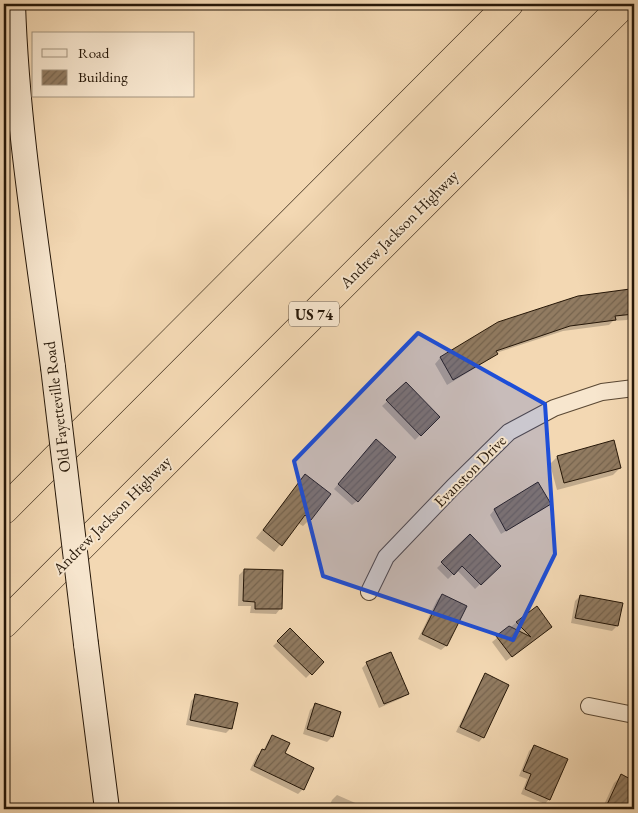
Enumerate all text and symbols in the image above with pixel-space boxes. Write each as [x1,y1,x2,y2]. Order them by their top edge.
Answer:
legend [32,32,195,98]
text: Road [78,43,110,62]
text: Building [78,67,128,86]
street label: Andrew Jackson Highway [334,164,464,294]
road number: US 74 [289,302,339,326]
street label: Old Fayetteville Road [38,339,75,474]
street label: Evanston Drive [429,430,511,512]
street label: Andrew Jackson Highway [47,450,177,580]

